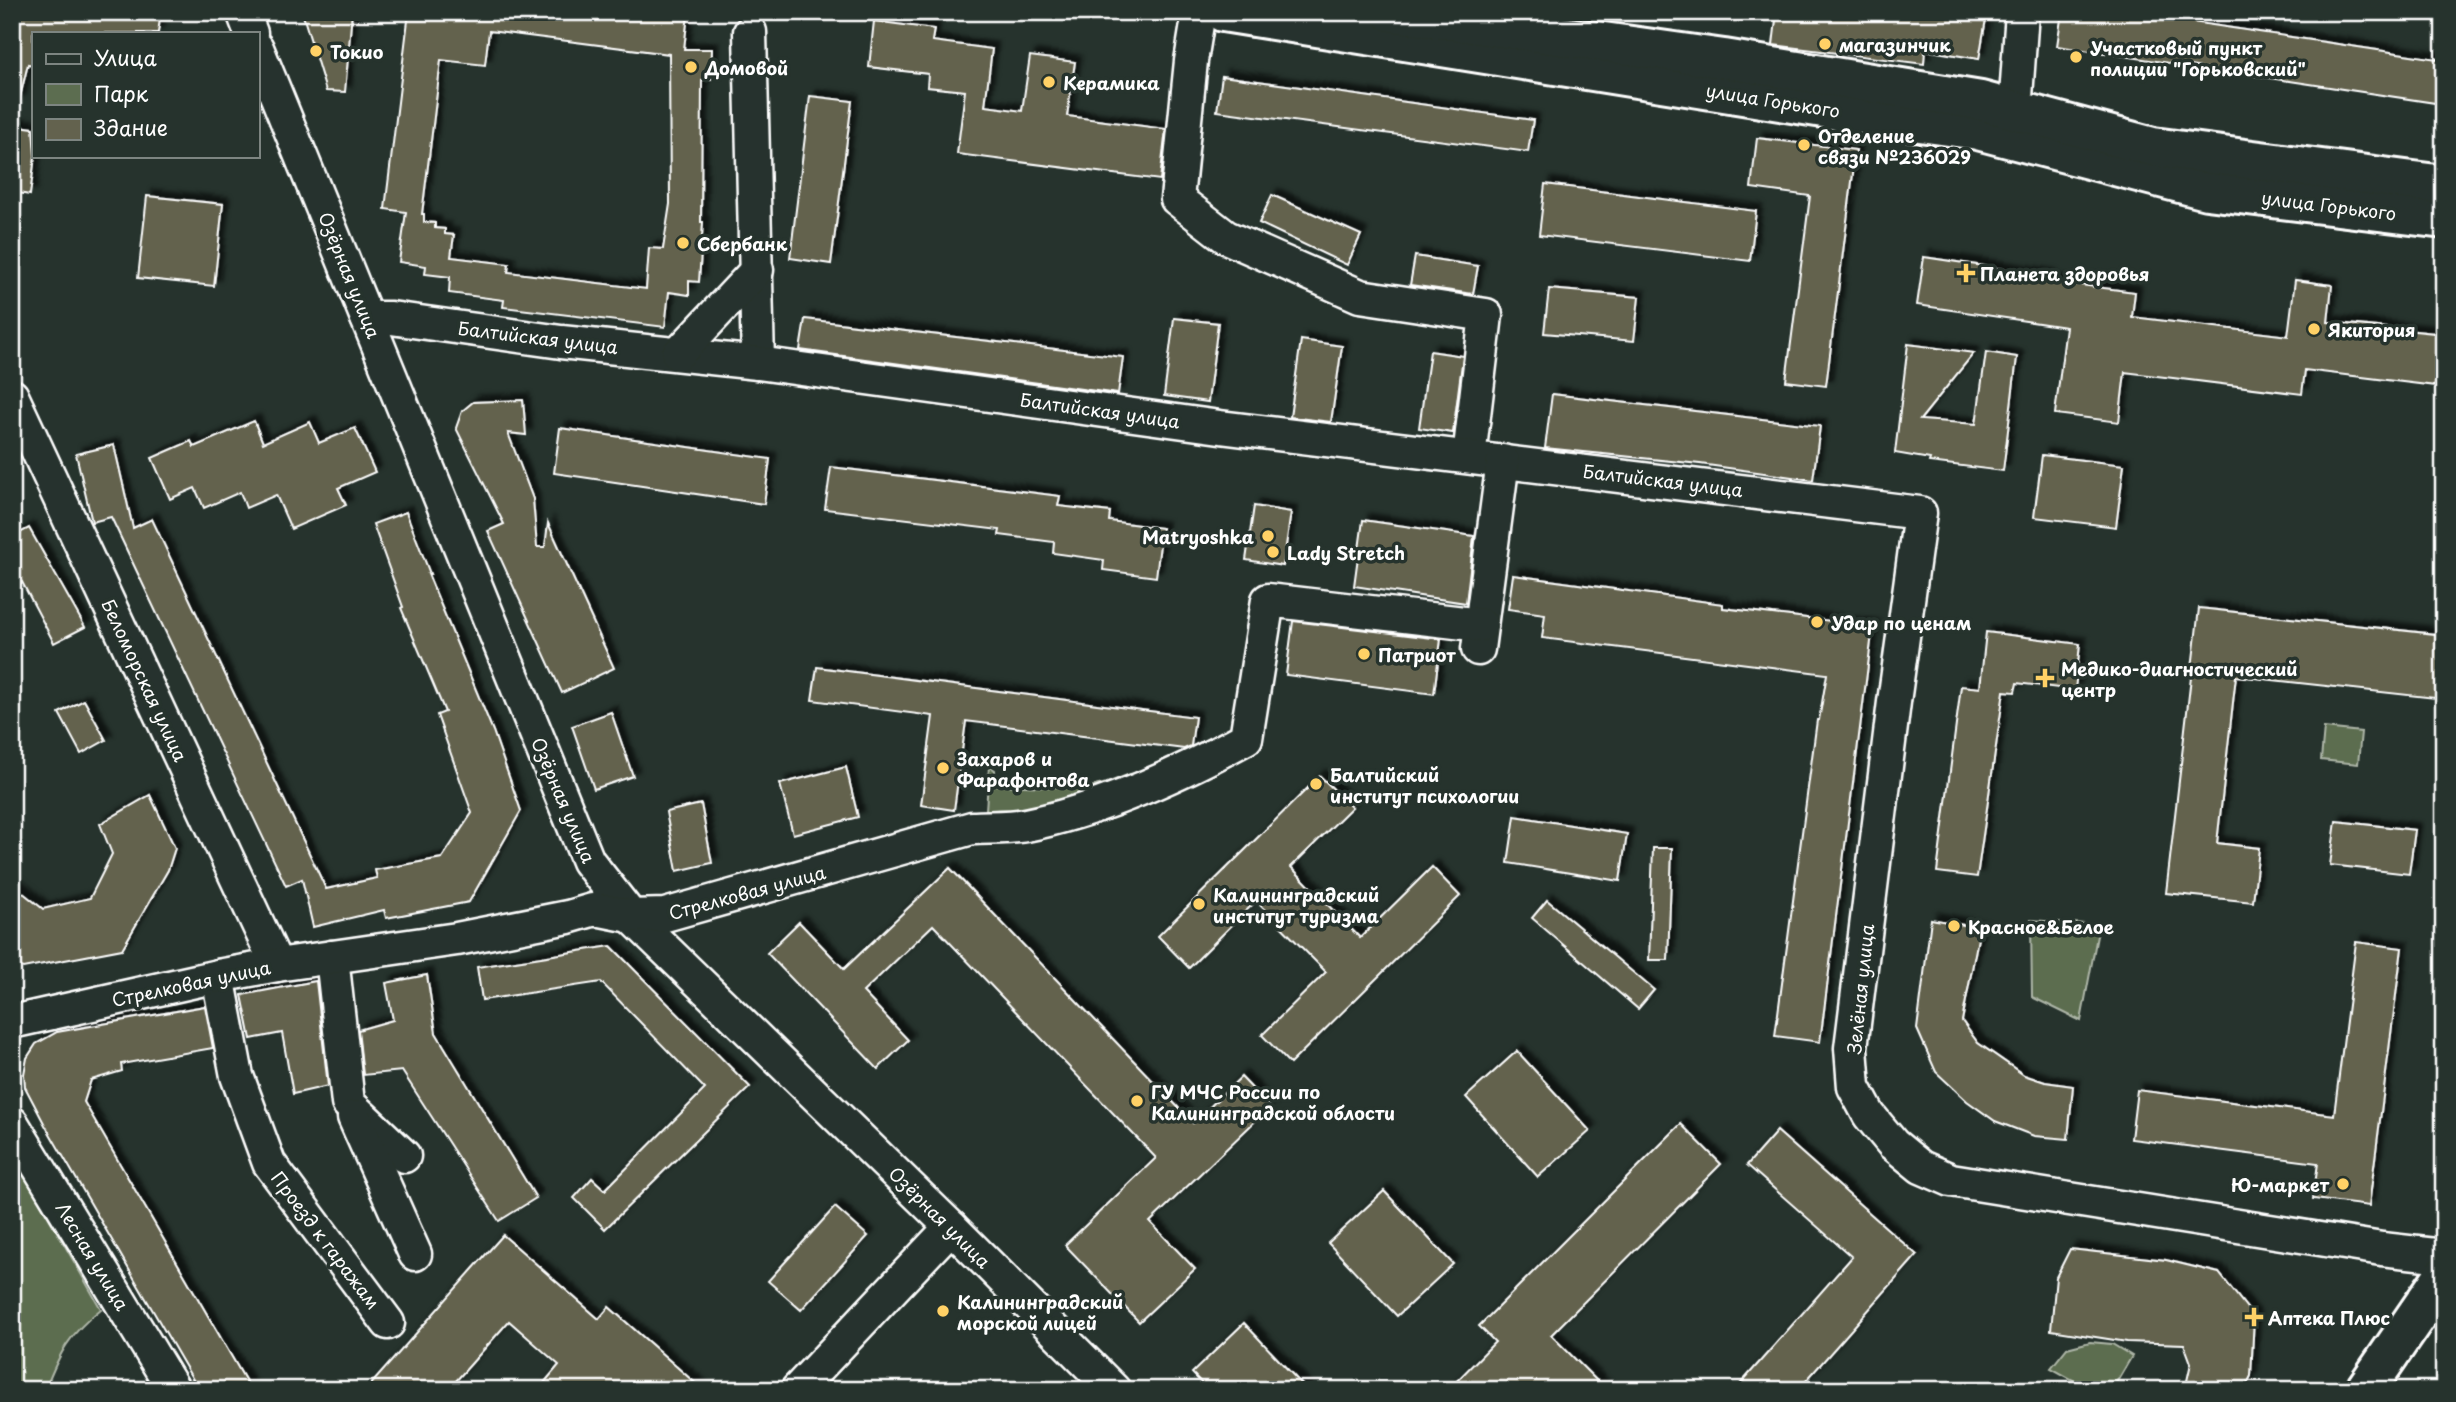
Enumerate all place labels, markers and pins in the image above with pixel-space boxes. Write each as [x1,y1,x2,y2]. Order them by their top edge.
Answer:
place label: магазинчик [1839,31,1951,58]
place label: Участковый пункт полиции "Горьковский" [2090,34,2306,82]
marker: магазинчик [1817,36,1833,52]
place label: Токио [330,38,384,65]
marker: Токио [308,43,324,59]
marker: Участковый пункт полиции "Горьковский" [2068,49,2084,65]
place label: Домовой [704,54,788,81]
marker: Домовой [683,59,699,75]
place label: Керамика [1063,69,1160,96]
marker: Керамика [1041,74,1057,90]
place label: Отделение связи №236029 [1818,122,1971,170]
marker: Отделение связи №236029 [1796,137,1812,153]
place label: Сбербанк [697,230,788,257]
marker: Сбербанк [675,235,691,251]
place label: Планета здоровья [1980,260,2149,287]
marker: Планета здоровья [1958,265,1974,281]
place label: Якитория [2328,316,2415,343]
marker: Якитория [2306,321,2322,337]
place label: Matryoshka [1142,523,1254,550]
marker: Matryoshka [1260,528,1276,544]
place label: Lady Stretch [1287,539,1405,566]
marker: Lady Stretch [1265,544,1281,560]
place label: Удар по ценам [1831,609,1972,636]
marker: Удар по ценам [1809,614,1825,630]
place label: Патриот [1378,641,1456,668]
marker: Патриот [1356,646,1372,662]
place label: Медико-диагностический центр [2061,655,2298,703]
marker: Медико-диагностический центр [2035,668,2055,688]
place label: Захаров и Фарафонтова [956,745,1090,793]
marker: Захаров и Фарафонтова [935,760,951,776]
place label: Балтийский институт психологии [1330,761,1519,809]
marker: Балтийский институт психологии [1308,776,1324,792]
place label: Калининградский институт туризма [1213,881,1380,929]
marker: Калининградский институт туризма [1191,896,1207,912]
place label: Красное&Белое [1968,913,2114,940]
marker: Красное&Белое [1946,918,1962,934]
place label: ГУ МЧС России по Калининградской облости [1151,1078,1395,1126]
marker: ГУ МЧС России по Калининградской облости [1129,1093,1145,1109]
place label: Ю-маркет [2231,1171,2330,1198]
marker: Ю-маркет [2335,1176,2351,1192]
place label: Калининградский морской лицей [957,1288,1123,1336]
marker: Калининградский морской лицей [935,1303,951,1319]
place label: Аптека Плюс [2268,1304,2390,1331]
marker: Аптека Плюс [2246,1309,2262,1325]

